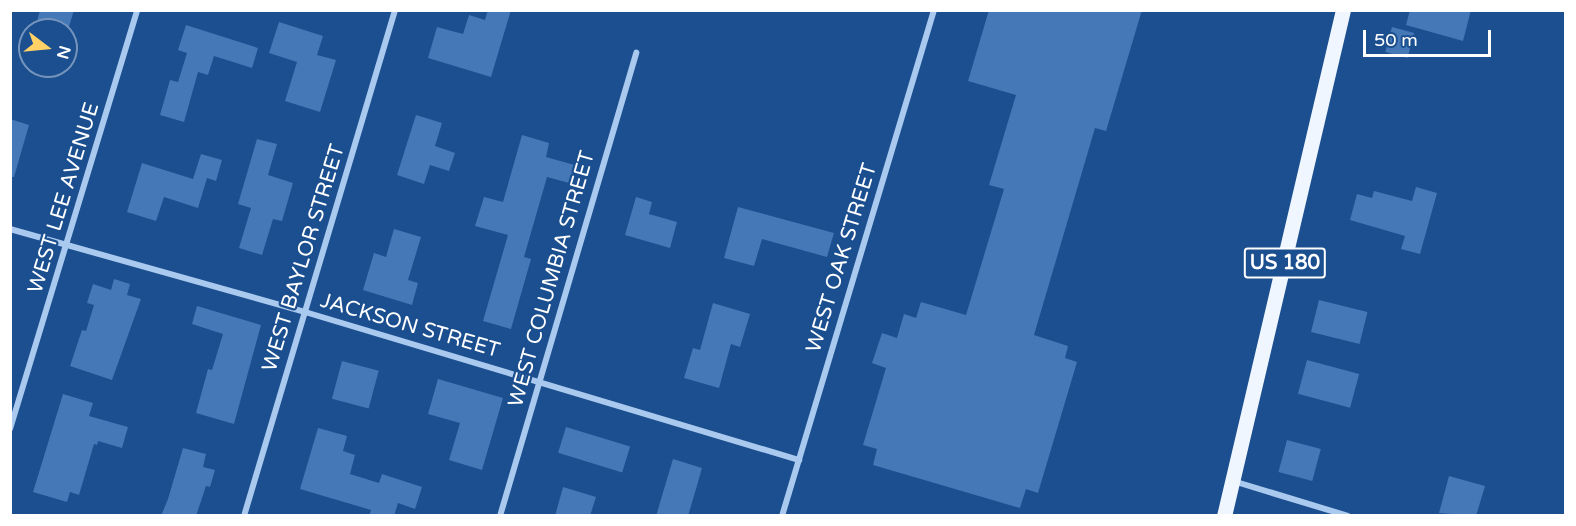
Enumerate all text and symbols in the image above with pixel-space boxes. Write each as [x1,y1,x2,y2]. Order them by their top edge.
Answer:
north arrow [18,18,78,78]
scale bar [1366,18,1494,56]
text: 50 m [1374,29,1418,51]
text: N [52,43,75,61]
street label: WEST LEE AVENUE [23,100,105,296]
street label: WEST BAYLOR STREET [257,141,351,375]
street label: WEST COLUMBIA STREET [503,148,601,410]
street label: WEST OAK STREET [801,160,883,356]
road number: US 180 [1243,246,1327,280]
street label: JACKSON STREET [317,288,503,364]

